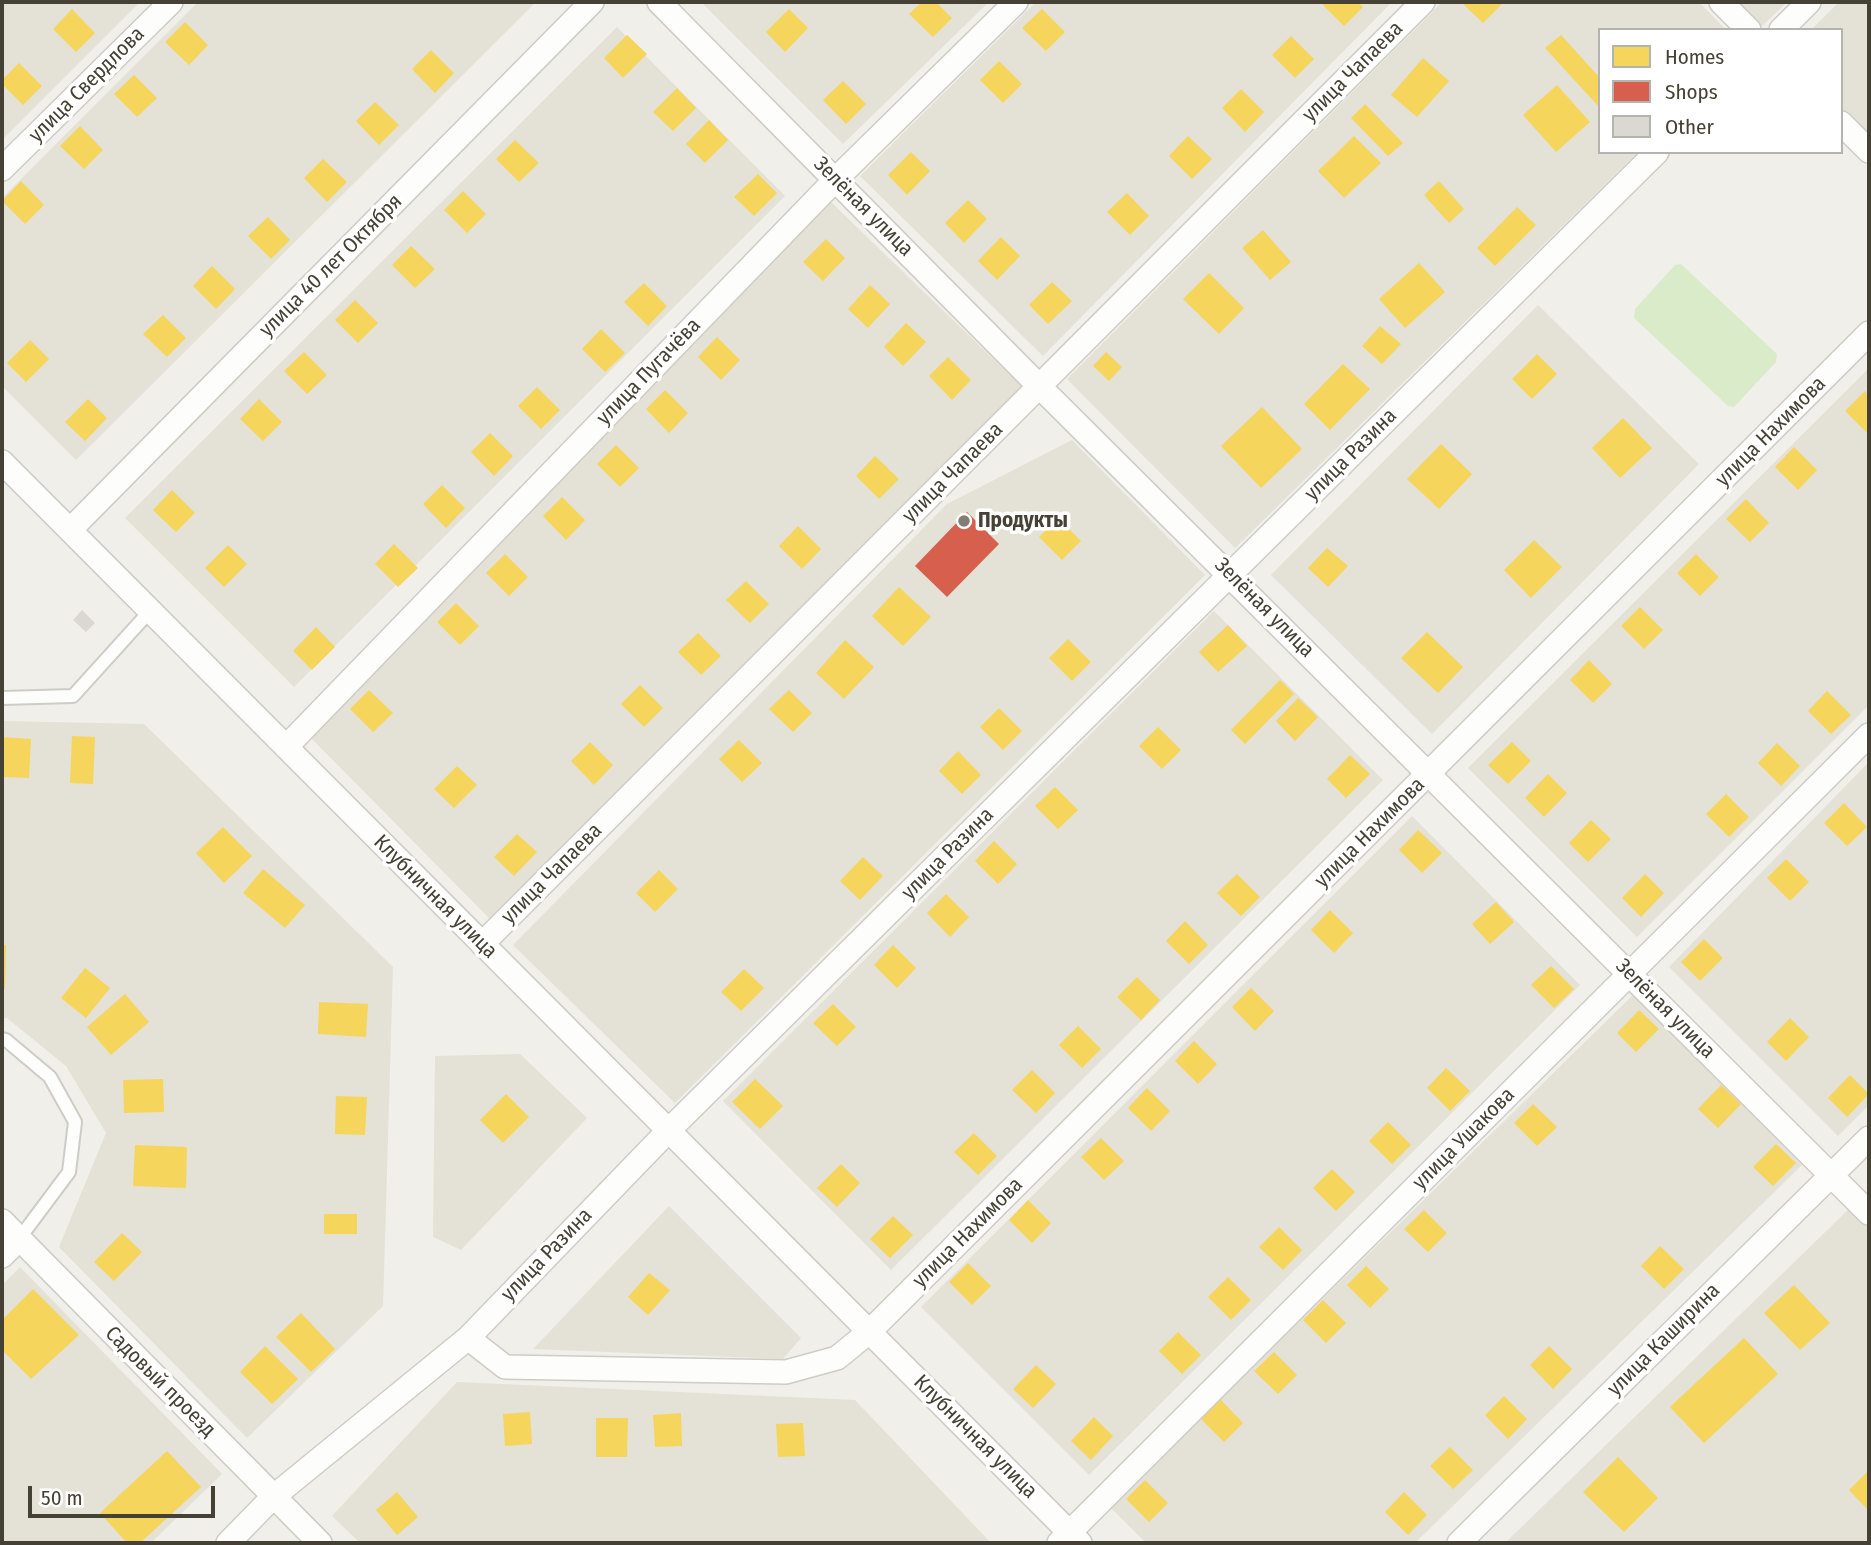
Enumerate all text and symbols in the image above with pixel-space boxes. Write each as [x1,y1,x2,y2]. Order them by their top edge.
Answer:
street label: улица Чапаева [1298,17,1408,127]
street label: улица Свердлова [24,22,150,148]
legend [1598,28,1843,154]
text: Homes [1665,44,1724,70]
text: Shops [1665,79,1718,105]
text: Other [1665,114,1714,140]
street label: Зелёная улица [808,152,918,262]
street label: улица 40 лет Октября [254,189,408,343]
street label: улица Пугачёва [592,313,706,431]
street label: улица Нахимова [1711,372,1831,492]
street label: улица Разина [1300,404,1402,506]
street label: улица Чапаева [898,418,1008,528]
place label: Продукты [978,508,1068,534]
marker: Продукты [956,513,972,529]
street label: Зелёная улица [1209,553,1319,663]
street label: улица Нахимова [1310,773,1430,893]
street label: улица Разина [897,803,999,905]
street label: улица Чапаева [497,819,607,929]
street label: Клубничная улица [368,830,502,964]
street label: Зелёная улица [1610,954,1720,1064]
street label: улица Ушакова [1408,1083,1520,1195]
street label: улица Нахимова [908,1173,1028,1293]
street label: улица Разина [496,1203,598,1307]
street label: улица Каширина [1602,1278,1726,1402]
street label: Садовый проезд [99,1321,221,1443]
street label: Клубничная улица [908,1370,1042,1504]
scale bar [32,1472,219,1516]
text: 50 m [41,1485,83,1511]

